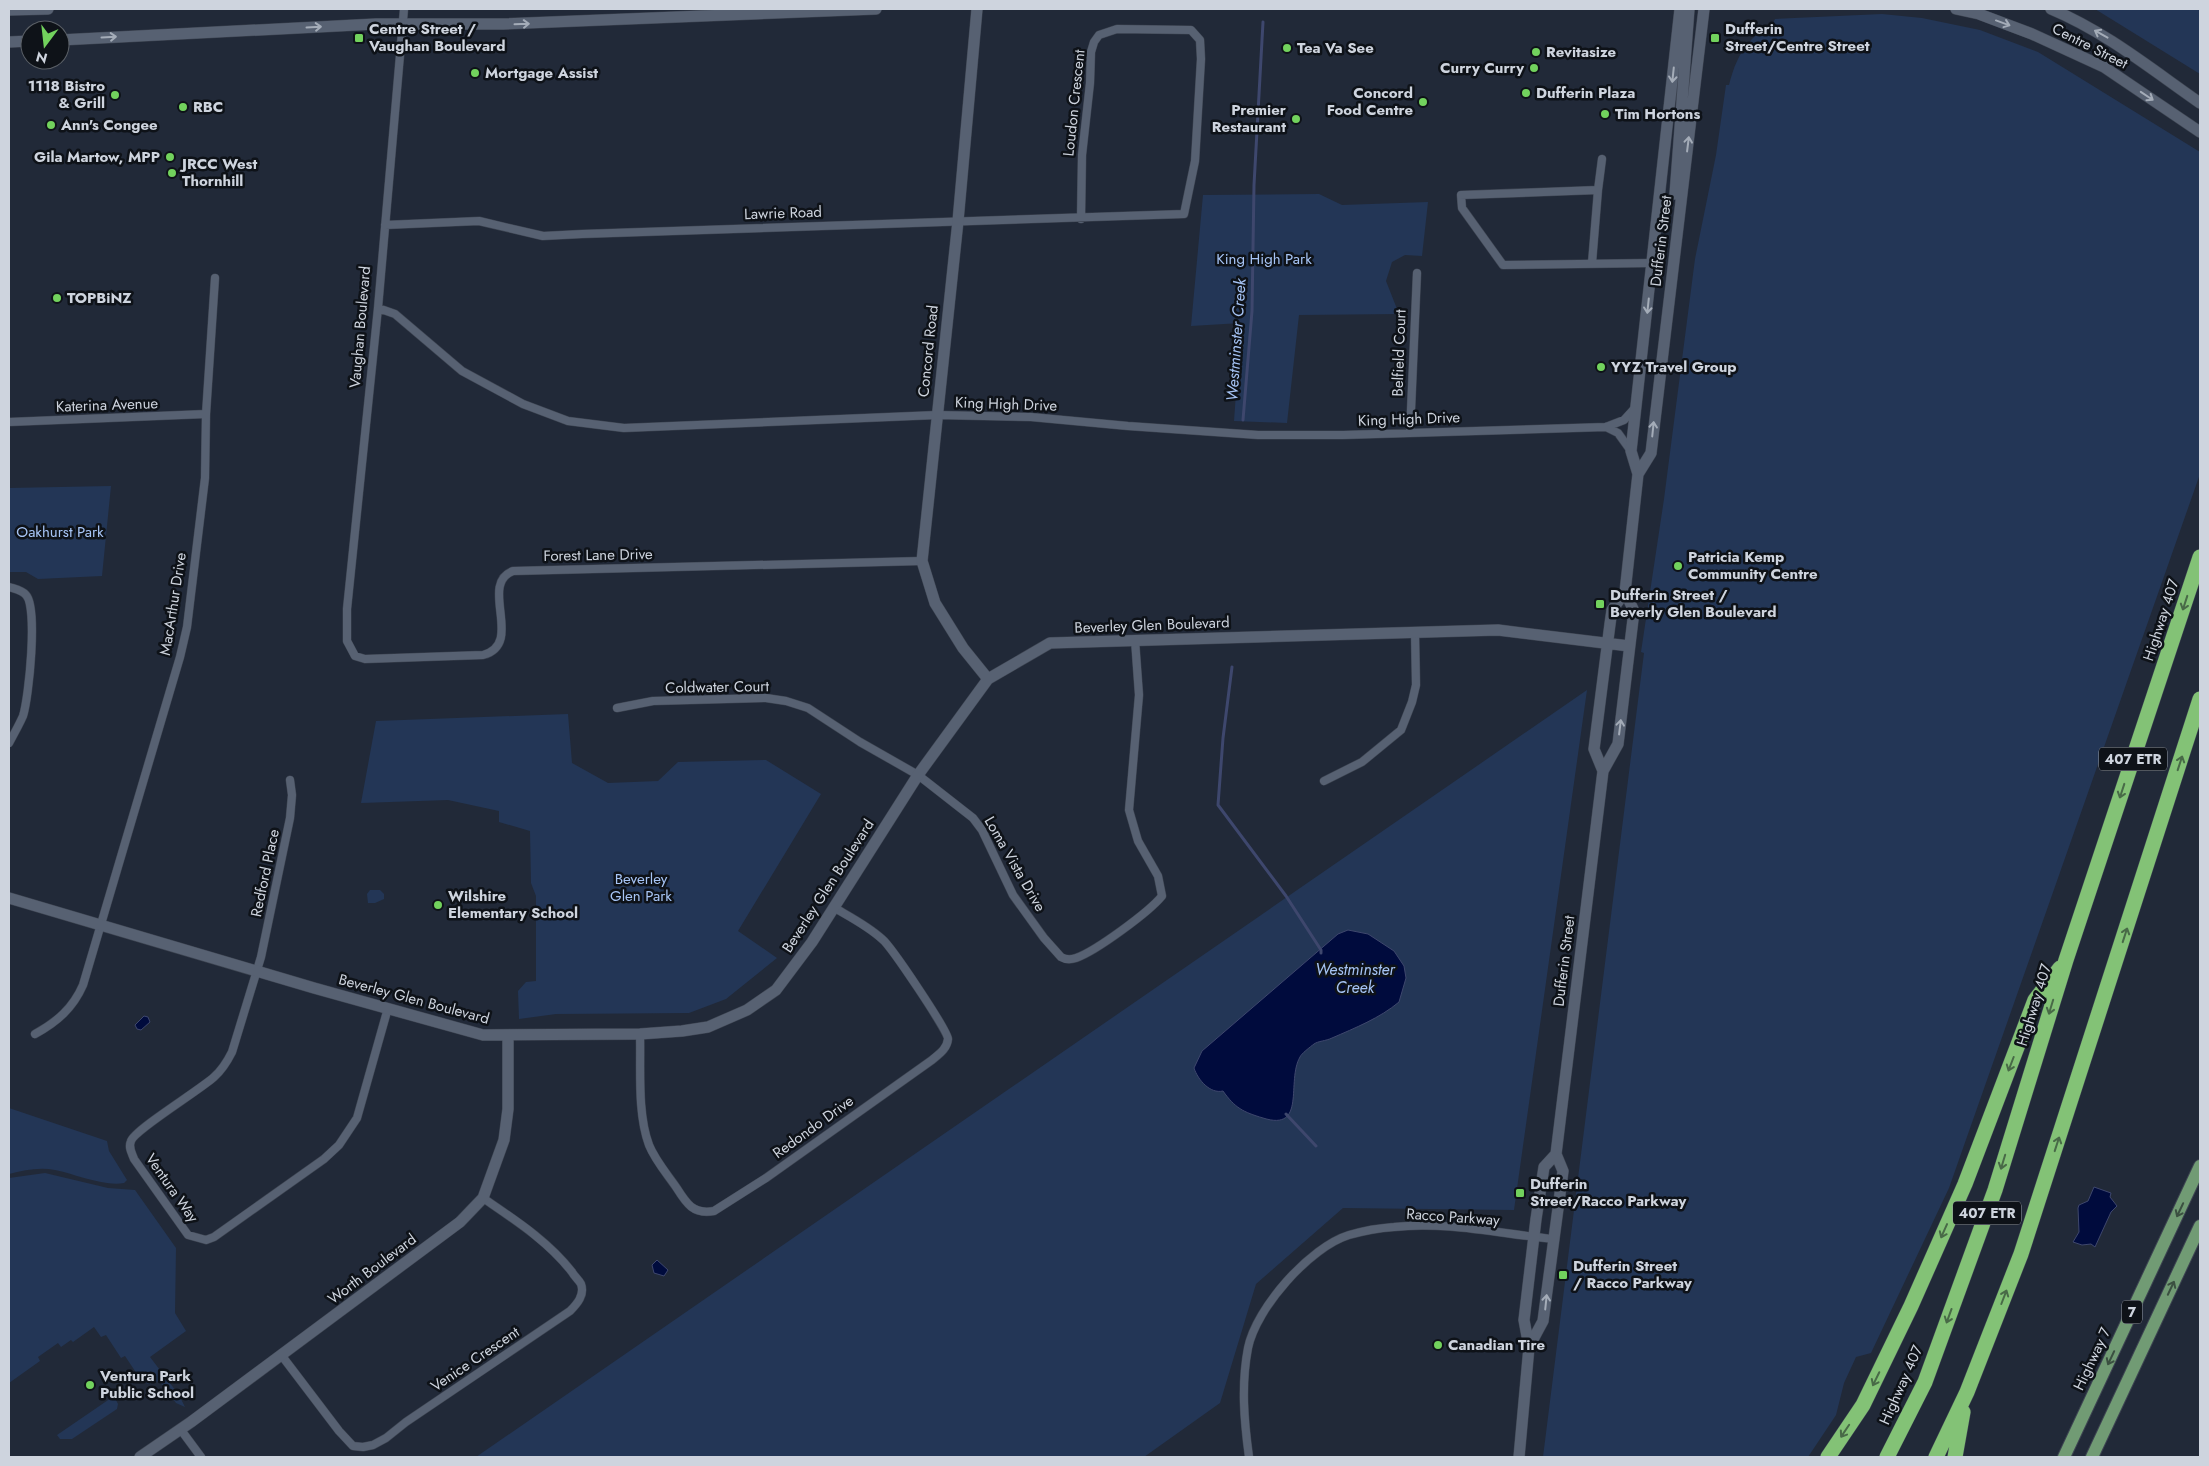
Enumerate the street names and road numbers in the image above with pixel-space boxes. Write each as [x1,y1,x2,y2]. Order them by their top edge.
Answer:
street label: Centre Street [2048,17,2132,75]
street label: Loudon Crescent [1057,48,1091,157]
street label: Dufferin Street [1645,194,1678,288]
street label: Lawrie Road [744,201,822,225]
street label: Vaughan Boulevard [344,265,376,389]
street label: Concord Road [912,304,944,398]
street label: Belfield Court [1386,309,1412,397]
street label: King High Drive [955,391,1058,417]
street label: Katerina Avenue [55,392,159,418]
street label: King High Drive [1358,406,1461,432]
street label: Forest Lane Drive [543,543,653,567]
street label: MacArthur Drive [154,551,192,657]
street label: Highway 407 [2137,576,2185,664]
street label: Beverley Glen Boulevard [1074,611,1230,639]
street label: Coldwater Court [665,675,770,699]
road number: 407 ETR [2099,748,2167,771]
street label: Loma Vista Drive [979,812,1051,916]
street label: Beverley Glen Boulevard [776,815,880,957]
street label: Redford Place [245,827,285,919]
street label: Dufferin Street [1548,914,1581,1008]
street label: Highway 407 [2011,961,2057,1049]
street label: Beverley Glen Boulevard [336,968,492,1030]
street label: Redondo Drive [768,1090,858,1164]
street label: Ventura Way [140,1149,204,1227]
road number: 407 ETR [1953,1202,2021,1224]
street label: Racco Parkway [1406,1203,1501,1231]
street label: Worth Boulevard [323,1228,421,1310]
road number: 7 [2122,1300,2142,1324]
street label: Venice Crescent [426,1321,524,1397]
street label: Highway 7 [2068,1324,2116,1394]
street label: Highway 407 [1874,1342,1928,1428]

